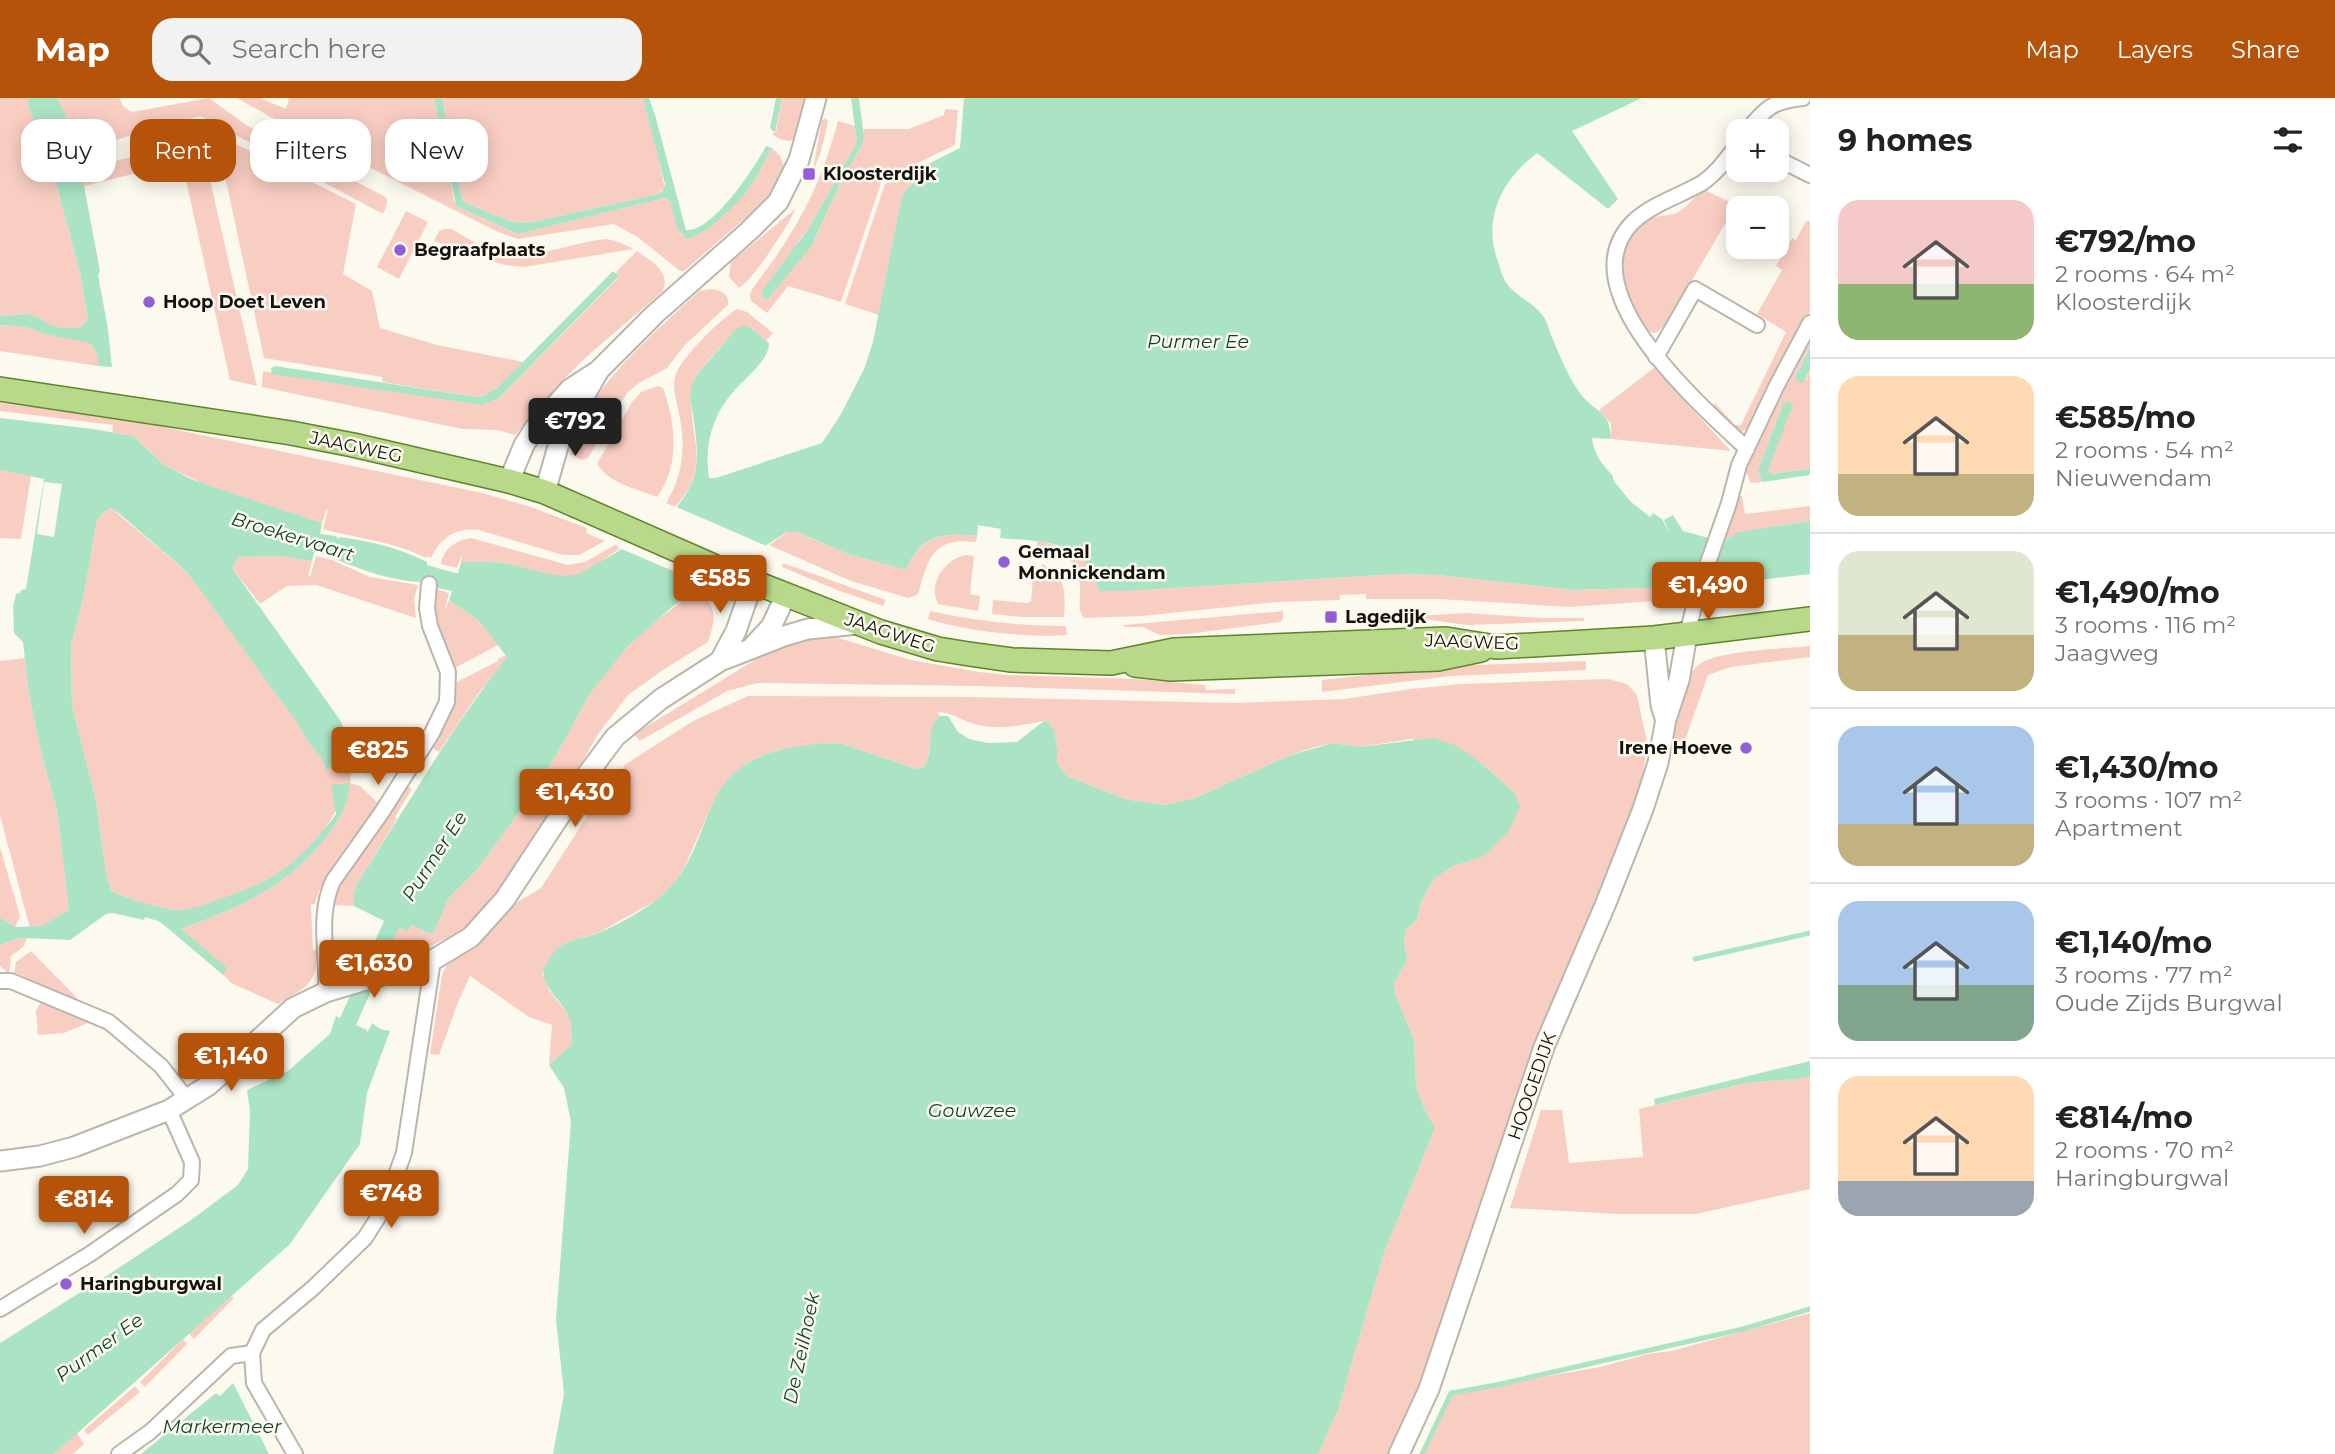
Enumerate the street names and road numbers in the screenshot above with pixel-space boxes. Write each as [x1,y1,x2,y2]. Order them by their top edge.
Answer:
street label: JAAGWEG [307,426,404,468]
street label: JAAGWEG [841,608,938,658]
street label: JAAGWEG [1424,629,1519,655]
street label: HOOGEDIJK [1503,1029,1561,1143]

